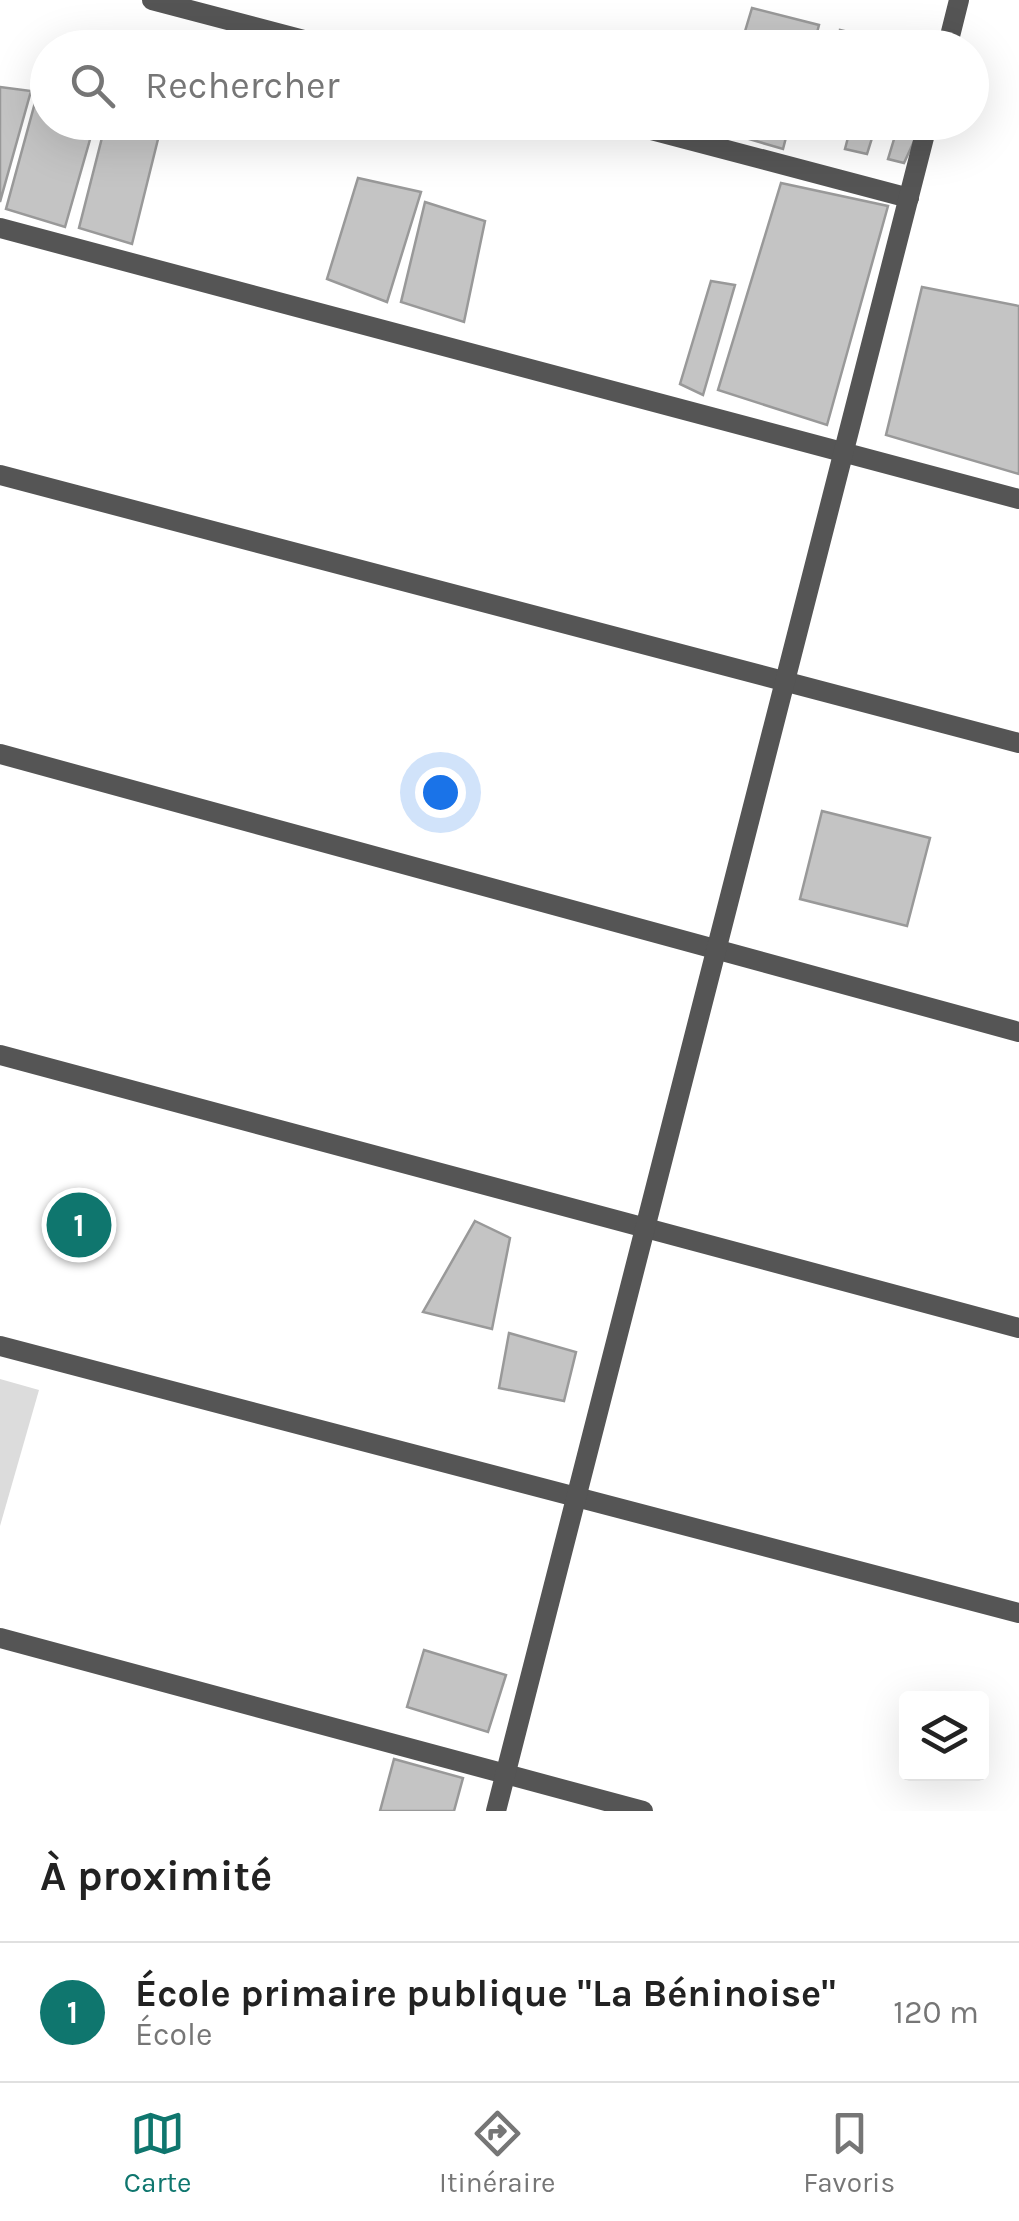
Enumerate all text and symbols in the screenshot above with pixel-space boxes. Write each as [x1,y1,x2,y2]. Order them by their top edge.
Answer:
search box [30,30,989,140]
icon: search [65,58,120,113]
text: Rechercher [145,63,339,108]
your location [415,767,466,818]
pin: 1 [46,1188,112,1262]
map controls [899,1691,989,1781]
button: layers [899,1691,989,1781]
text: À proximité [40,1851,272,1901]
text: École primaire publique "La Béninoise" [135,1971,836,2016]
text: 1 [67,1994,78,2031]
text: 120 m [893,1994,979,2031]
text: École [135,2016,212,2053]
tab: Carte [124,2106,191,2199]
tab: Itinéraire [439,2106,555,2199]
tab: Favoris [803,2106,895,2199]

